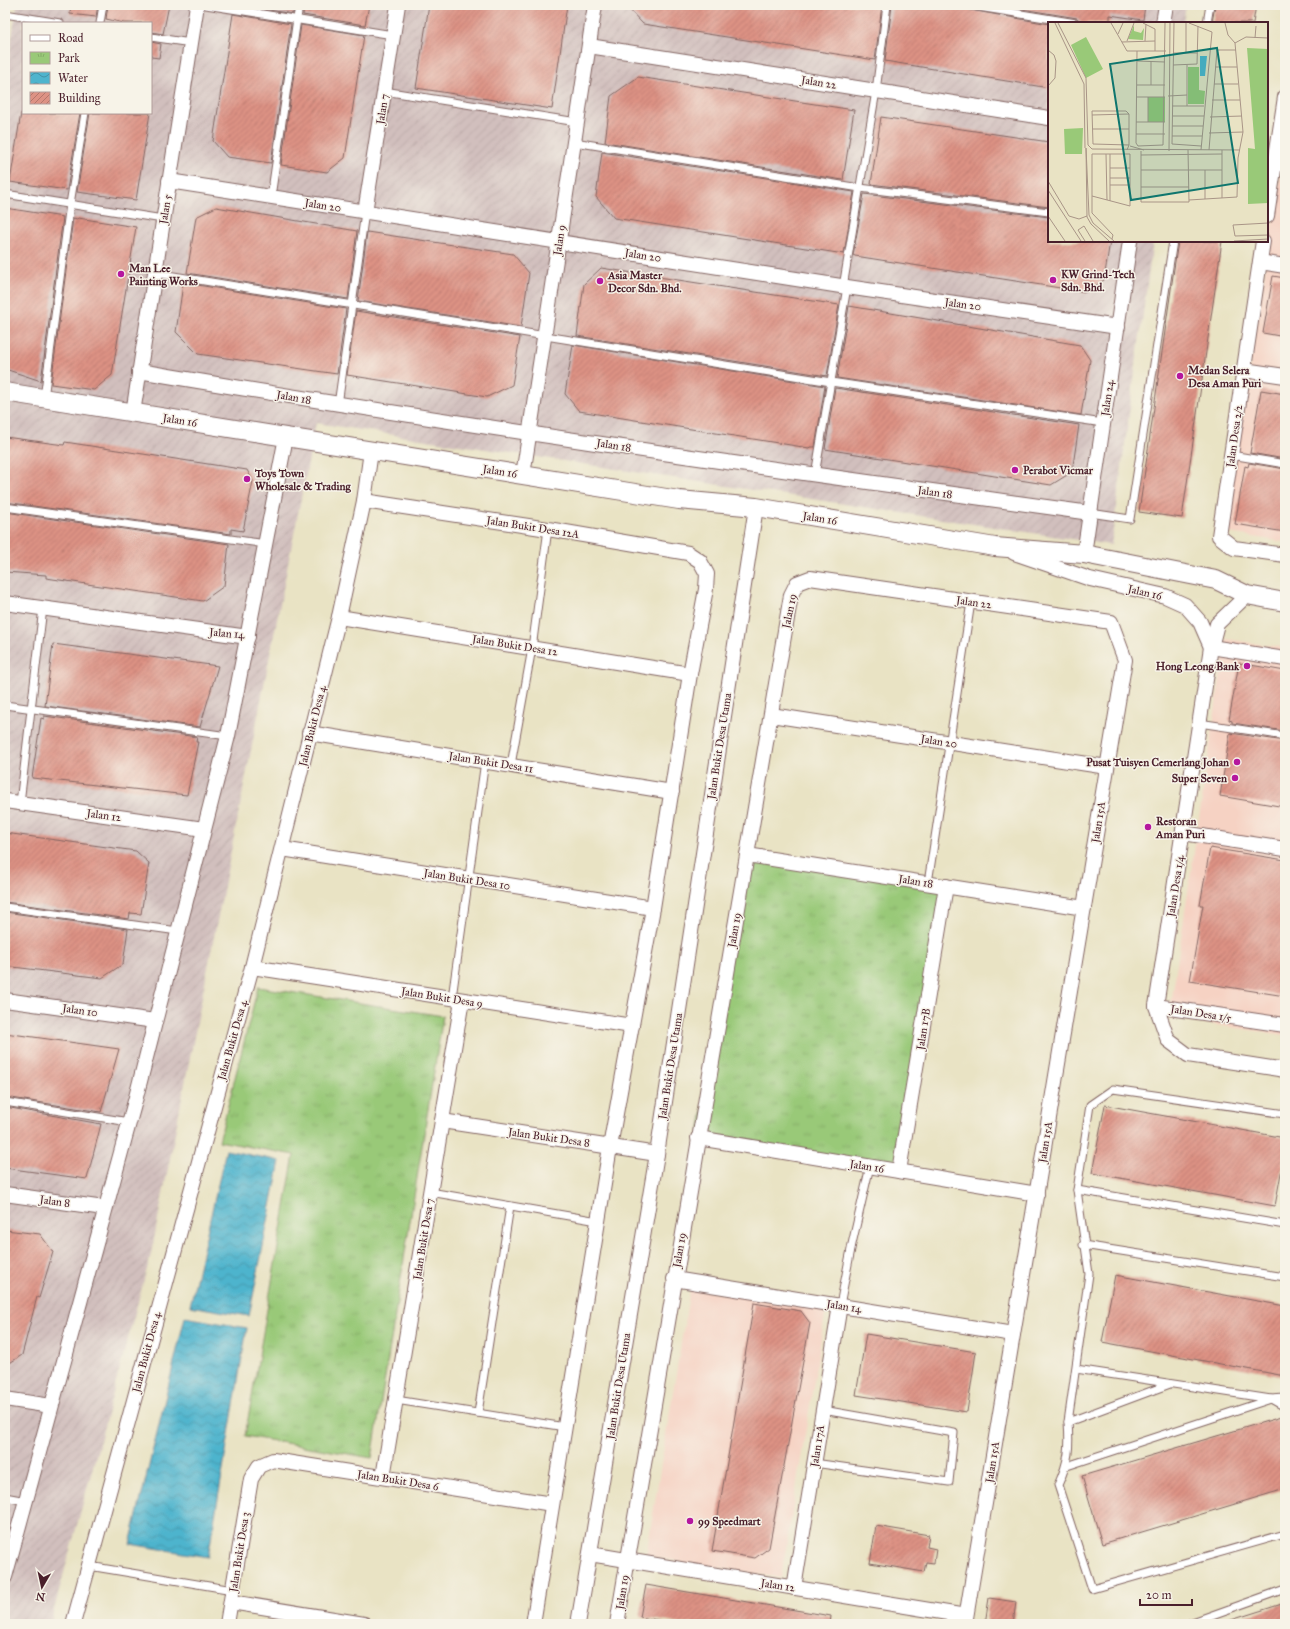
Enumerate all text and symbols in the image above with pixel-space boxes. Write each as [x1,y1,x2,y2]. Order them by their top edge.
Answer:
legend [22,22,152,114]
inset map [1048,22,1268,242]
text: Road [58,31,84,45]
text: Park [58,51,80,65]
text: Water [58,71,88,85]
street label: Jalan 22 [799,73,838,93]
text: Building [58,91,101,106]
street label: Jalan 7 [374,93,392,126]
street label: Jalan 5 [157,193,175,226]
street label: Jalan 20 [303,196,342,216]
street label: Jalan 9 [551,224,569,257]
street label: Jalan 20 [623,246,662,266]
place label: Man Lee Painting Works [129,262,198,288]
place label: KW Grind-Tech Sdn. Bhd. [1061,268,1135,294]
marker: Man Lee Painting Works [116,269,126,279]
place label: Asia Master Decor Sdn. Bhd. [607,269,682,295]
marker: KW Grind-Tech Sdn. Bhd. [1048,275,1058,285]
marker: Asia Master Decor Sdn. Bhd. [595,276,605,286]
street label: Jalan 20 [943,295,982,314]
place label: Medan Selera Desa Aman Puri [1188,364,1262,390]
marker: Medan Selera Desa Aman Puri [1175,371,1185,381]
street label: Jalan 24 [1098,378,1118,418]
street label: Jalan 18 [274,388,312,408]
street label: Jalan Desa 2/2 [1224,403,1246,469]
street label: Jalan 16 [161,411,198,431]
street label: Jalan 18 [594,436,632,456]
street label: Jalan 16 [481,462,518,482]
place label: Perabot Vicmar [1023,464,1094,477]
marker: Perabot Vicmar [1010,465,1020,475]
place label: Toys Town Wholesale & Trading [254,467,351,493]
marker: Toys Town Wholesale & Trading [242,474,252,484]
street label: Jalan 18 [916,483,953,502]
street label: Jalan 16 [801,509,838,529]
street label: Jalan Bukit Desa 12A [484,514,581,542]
street label: Jalan 16 [1125,582,1164,604]
street label: Jalan 19 [779,593,800,631]
street label: Jalan 22 [954,593,993,612]
street label: Jalan 14 [208,625,246,643]
street label: Jalan Bukit Desa 12 [470,632,559,660]
place label: Hong Leong Bank [1156,660,1240,673]
marker: Hong Leong Bank [1242,661,1252,671]
street label: Jalan Bukit Desa 4 [296,684,330,769]
street label: Jalan Bukit Desa Utama [705,692,735,801]
street label: Jalan 20 [919,732,958,752]
street label: Jalan Bukit Desa 11 [447,749,534,777]
place label: Pusat Tuisyen Cemerlang Johan [1086,756,1229,770]
marker: Pusat Tuisyen Cemerlang Johan [1232,757,1242,767]
place label: Super Seven [1172,772,1227,786]
marker: Super Seven [1230,773,1240,783]
street label: Jalan 15A [1089,800,1109,845]
street label: Jalan 12 [85,807,123,825]
place label: Restoran Aman Puri [1155,815,1206,841]
marker: Restoran Aman Puri [1143,822,1153,832]
street label: Jalan Desa 1/4 [1164,853,1188,919]
street label: Jalan Bukit Desa 10 [422,866,511,894]
street label: Jalan 18 [896,872,934,892]
street label: Jalan 19 [725,912,745,950]
street label: Jalan Bukit Desa 9 [399,984,484,1011]
street label: Jalan Bukit Desa 4 [215,998,251,1083]
street label: Jalan 10 [60,1001,98,1020]
street label: Jalan Desa 1/5 [1168,1002,1232,1026]
street label: Jalan 17B [914,1007,934,1052]
street label: Jalan Bukit Desa Utama [656,1012,686,1121]
street label: Jalan 15A [1036,1120,1056,1165]
street label: Jalan Bukit Desa 8 [506,1125,591,1151]
street label: Jalan 16 [848,1157,885,1177]
street label: Jalan 8 [38,1193,71,1211]
street label: Jalan Bukit Desa 7 [410,1197,437,1282]
street label: Jalan 19 [670,1232,690,1270]
street label: Jalan 14 [824,1297,863,1317]
street label: Jalan Bukit Desa 4 [129,1310,165,1395]
street label: Jalan Bukit Desa Utama [604,1332,634,1441]
street label: Jalan 17A [808,1424,828,1469]
street label: Jalan 15A [983,1440,1003,1485]
street label: Jalan Bukit Desa 6 [355,1467,440,1494]
street label: Jalan Bukit Desa 3 [227,1511,253,1594]
place label: 99 Speedmart [698,1515,761,1529]
marker: 99 Speedmart [685,1516,695,1526]
north arrow [22,1567,62,1607]
street label: Jalan 19 [613,1574,633,1612]
street label: Jalan 12 [759,1576,797,1596]
scale bar [1140,1581,1192,1607]
text: 20 m [1146,1588,1172,1602]
text: N [34,1589,46,1604]

